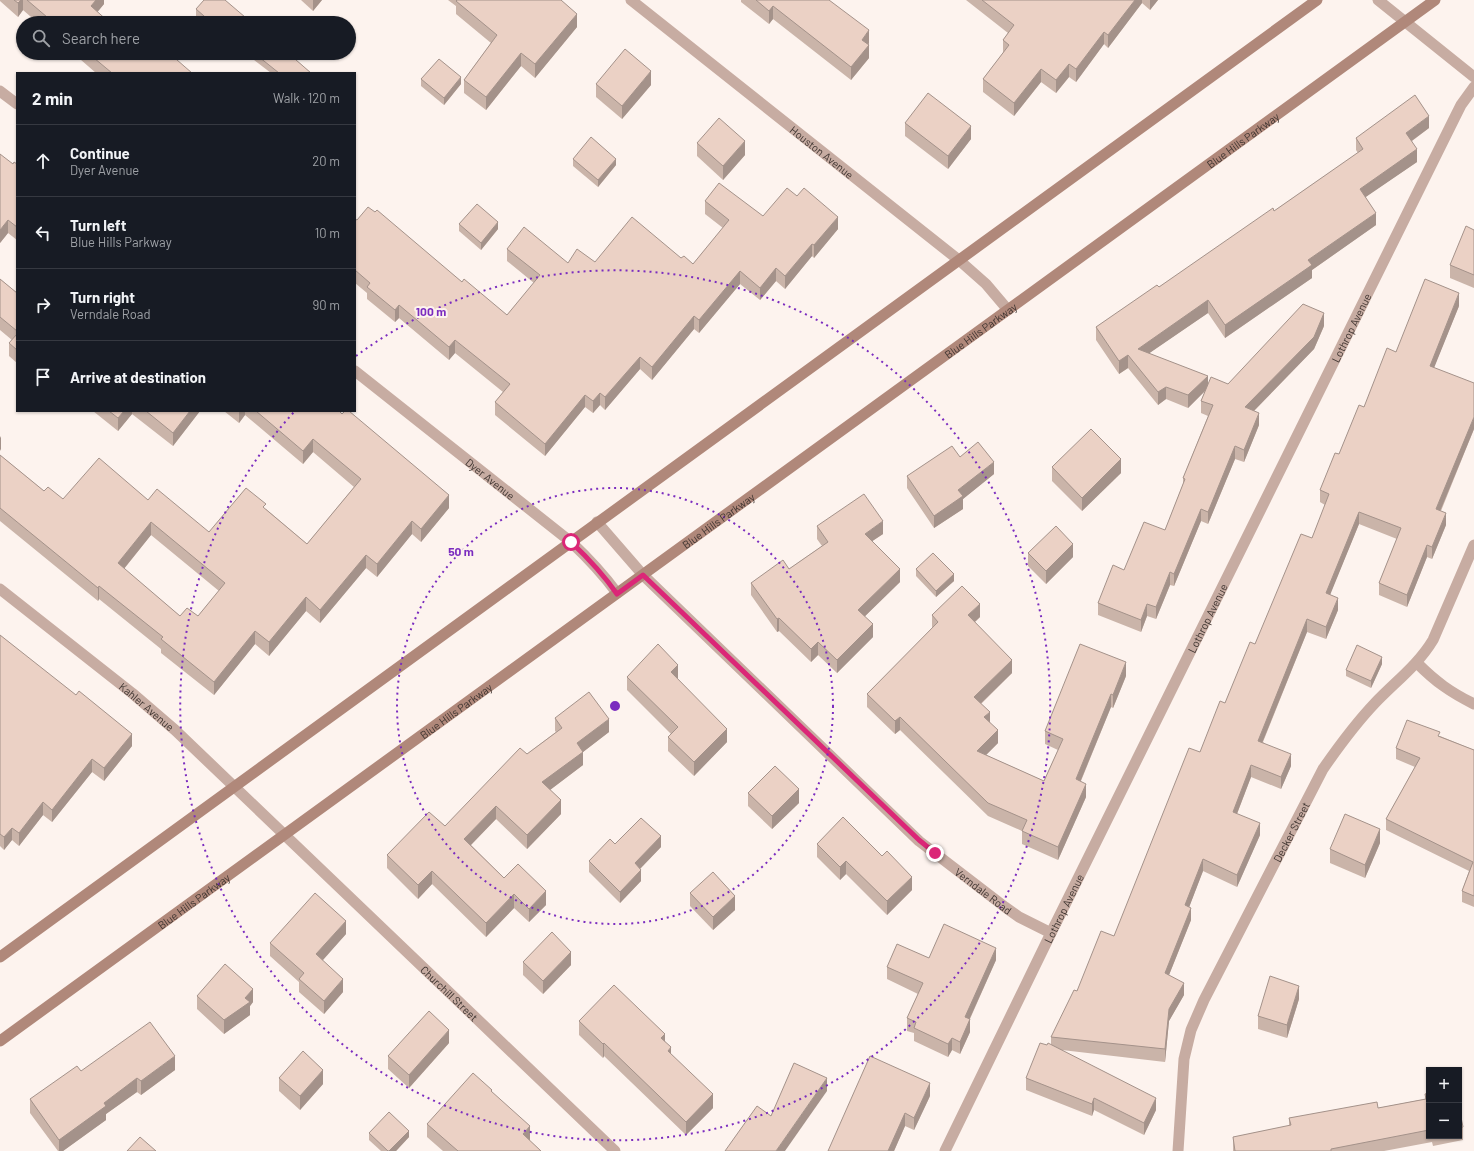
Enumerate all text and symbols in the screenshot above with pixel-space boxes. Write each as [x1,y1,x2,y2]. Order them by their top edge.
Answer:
search box [16,16,356,60]
icon: search [30,27,52,49]
text: Search here [62,29,140,47]
text: 2 min [32,88,73,108]
text: Walk · 120 m [273,90,340,106]
street label: Blue Hills Parkway [1204,109,1281,170]
street label: Houston Avenue [788,123,857,181]
text: Continue [70,144,130,162]
icon: ahead [32,150,54,172]
text: 20 m [312,153,340,169]
text: Dyer Avenue [70,162,139,178]
text: Turn left [70,216,126,234]
icon: left [32,222,54,244]
text: 10 m [315,225,340,241]
text: Blue Hills Parkway [70,234,172,250]
text: Turn right [70,288,135,306]
street label: Lothrop Avenue [1328,291,1373,364]
icon: right [32,294,54,316]
text: 90 m [313,297,340,313]
street label: Blue Hills Parkway [942,299,1019,360]
text: 100 m [416,304,446,318]
text: Verndale Road [70,306,151,322]
icon: arrive [32,366,54,388]
text: Arrive at destination [70,368,206,386]
street label: Dyer Avenue [464,455,518,502]
street label: Blue Hills Parkway [679,490,757,551]
route start [562,533,580,551]
text: 50 m [448,544,474,558]
street label: Lothrop Avenue [1184,581,1230,655]
street label: Kahler Avenue [117,679,177,733]
street label: Blue Hills Parkway [417,680,494,741]
centre of rings [608,699,622,713]
street label: Decker Street [1270,799,1312,864]
route end [926,844,944,862]
street label: Verndale Road [953,865,1015,917]
street label: Blue Hills Parkway [155,870,232,931]
street label: Lothrop Avenue [1041,871,1086,945]
street label: Churchill Street [418,962,481,1023]
map controls [1426,1067,1462,1139]
button: + [1426,1067,1462,1103]
button: − [1426,1103,1462,1139]

